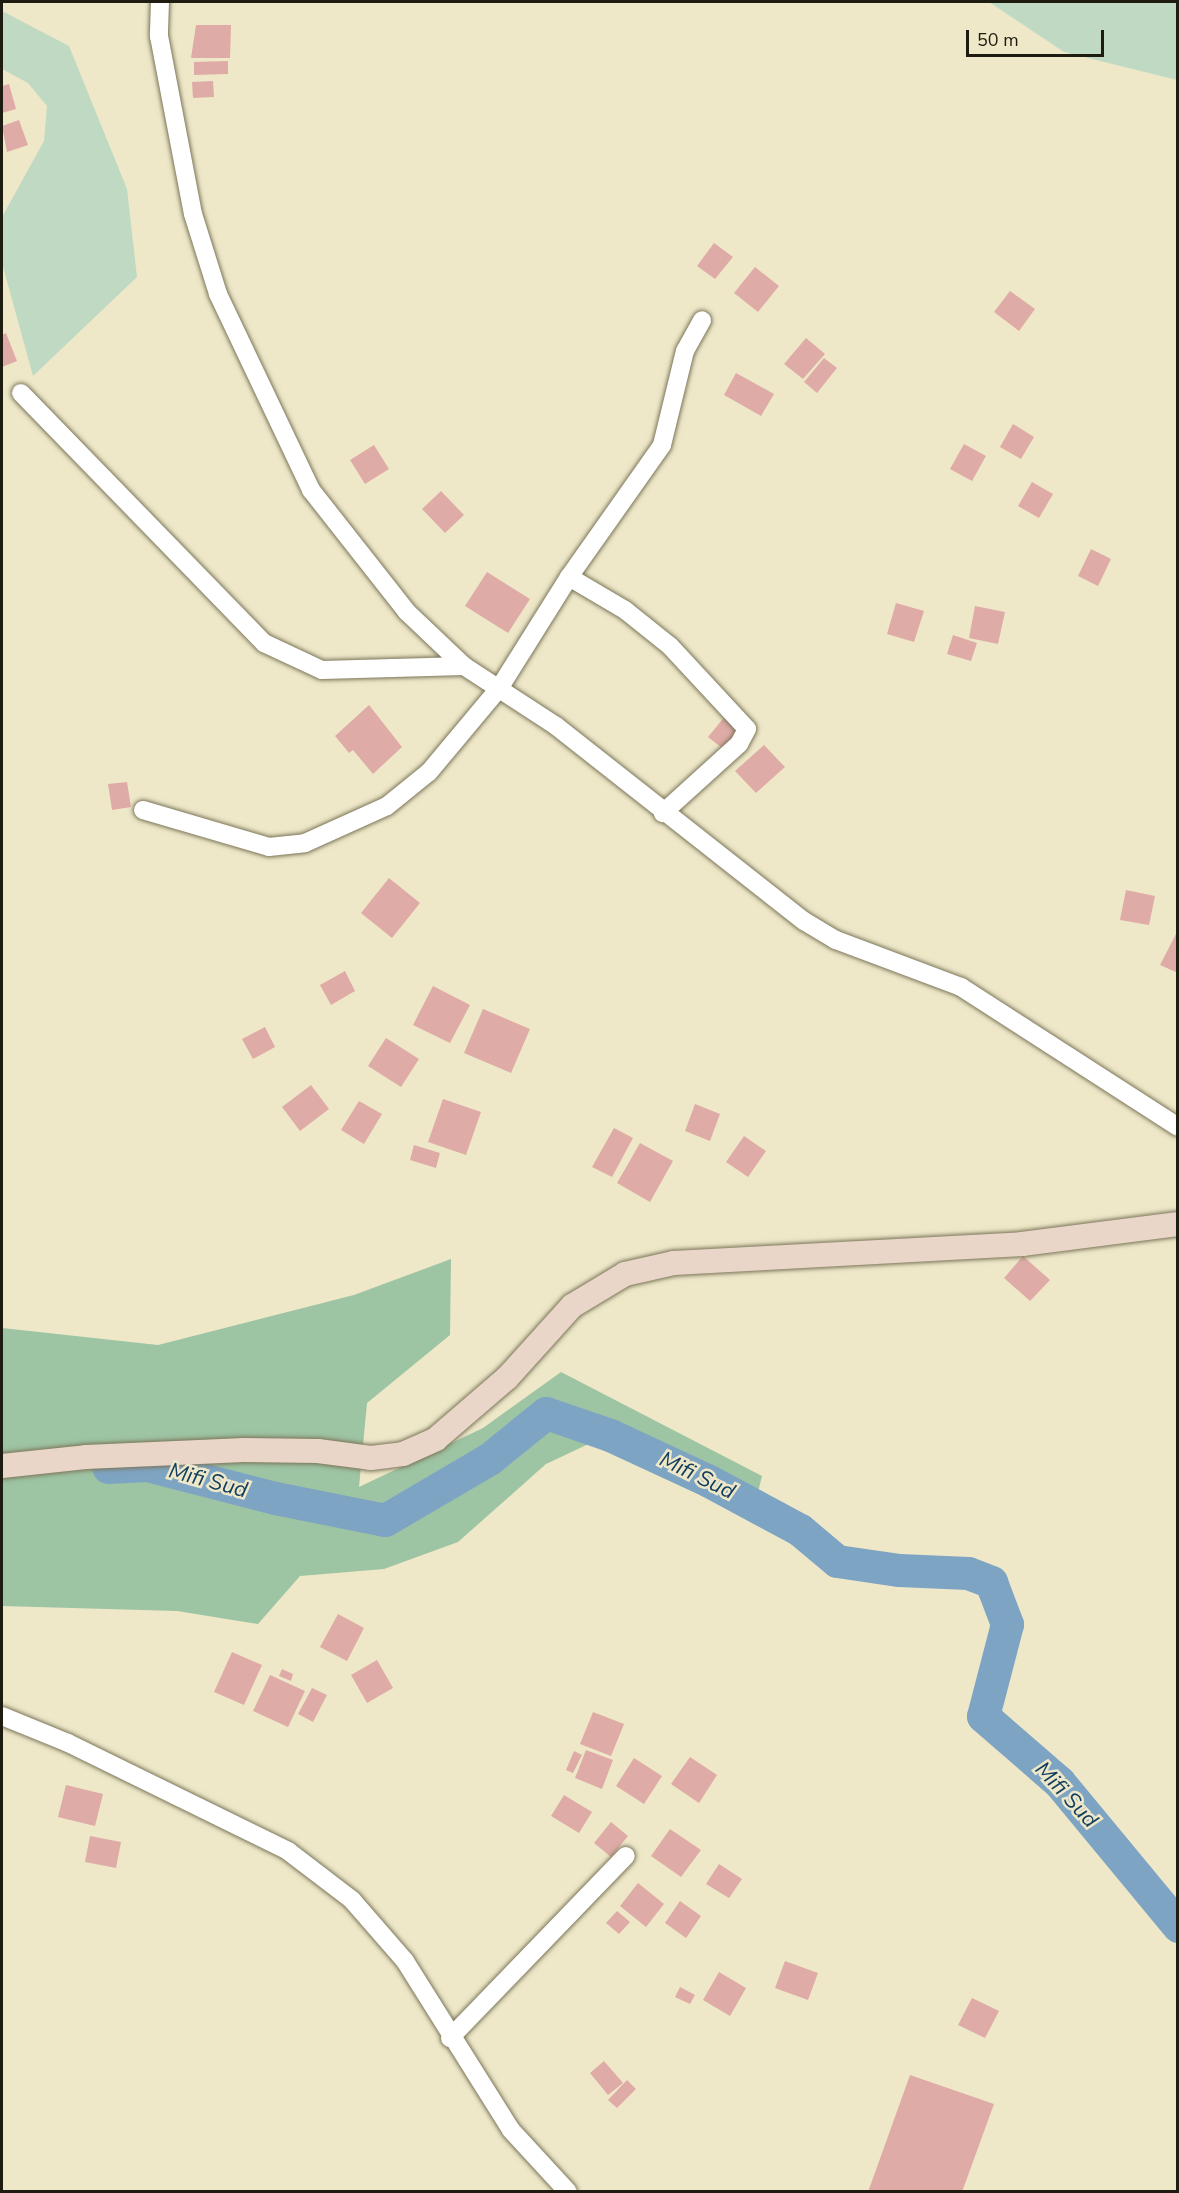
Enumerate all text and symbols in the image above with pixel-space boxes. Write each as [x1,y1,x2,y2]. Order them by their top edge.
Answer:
scale bar [969,18,1107,56]
text: 50 m [977,28,1019,52]
water label: Mifi Sud [655,1446,739,1506]
water label: Mifi Sud [166,1458,250,1504]
water label: Mifi Sud [1029,1757,1103,1833]

